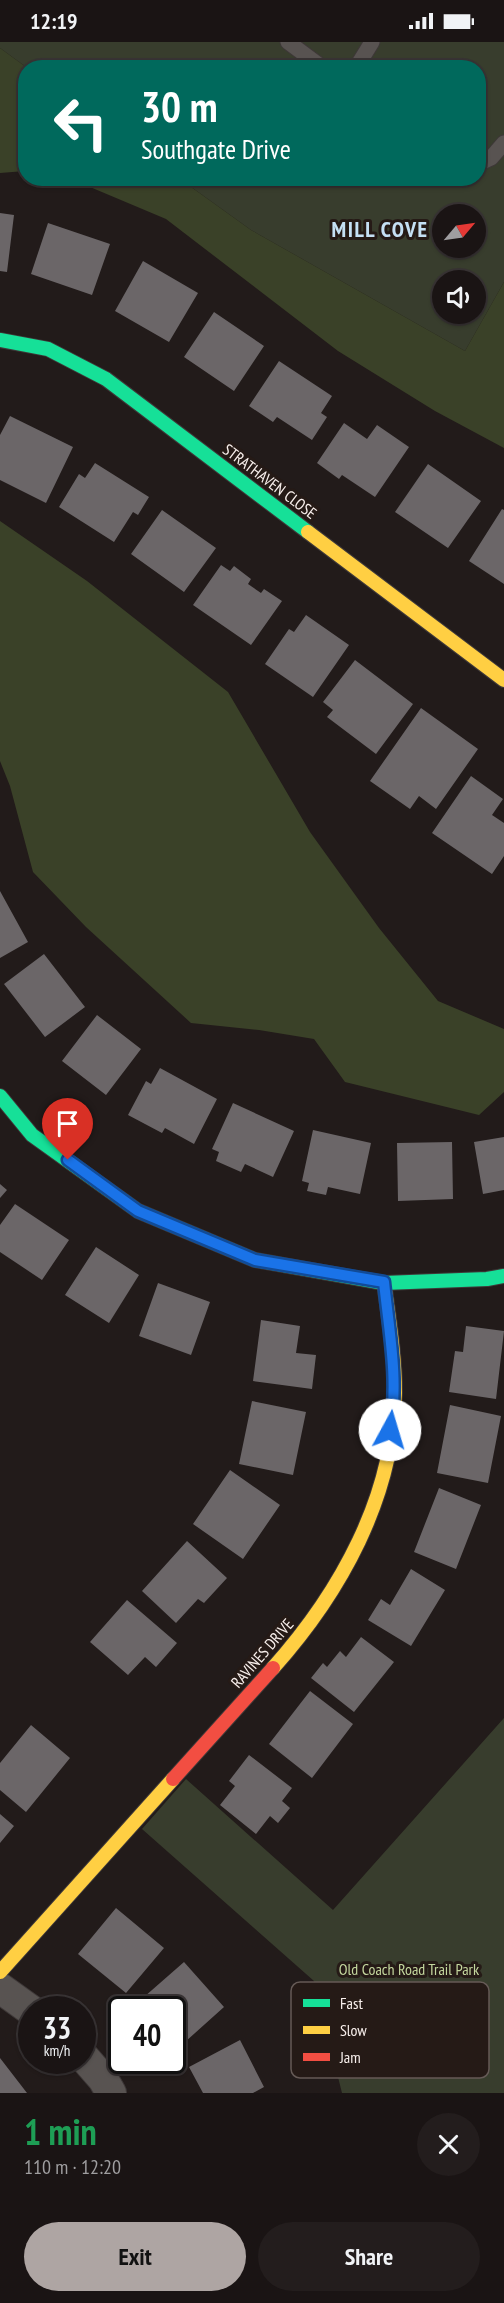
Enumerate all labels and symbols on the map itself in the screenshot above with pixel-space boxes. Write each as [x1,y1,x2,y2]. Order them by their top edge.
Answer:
north arrow [432,204,486,258]
district label: MILL COVE [332,215,428,243]
street label: STRATHAVEN CLOSE [219,439,321,523]
pin [42,1098,93,1160]
position arrow [358,1398,422,1462]
street label: RAVINES DRIVE [227,1614,298,1692]
park label: Old Coach Road Trail Park [339,1959,480,1979]
legend [291,1982,489,2078]
text: Fast [340,1993,363,2013]
speed limit sign: 40 [108,1996,186,2074]
text: Slow [340,2020,367,2040]
text: Jam [339,2047,361,2067]

